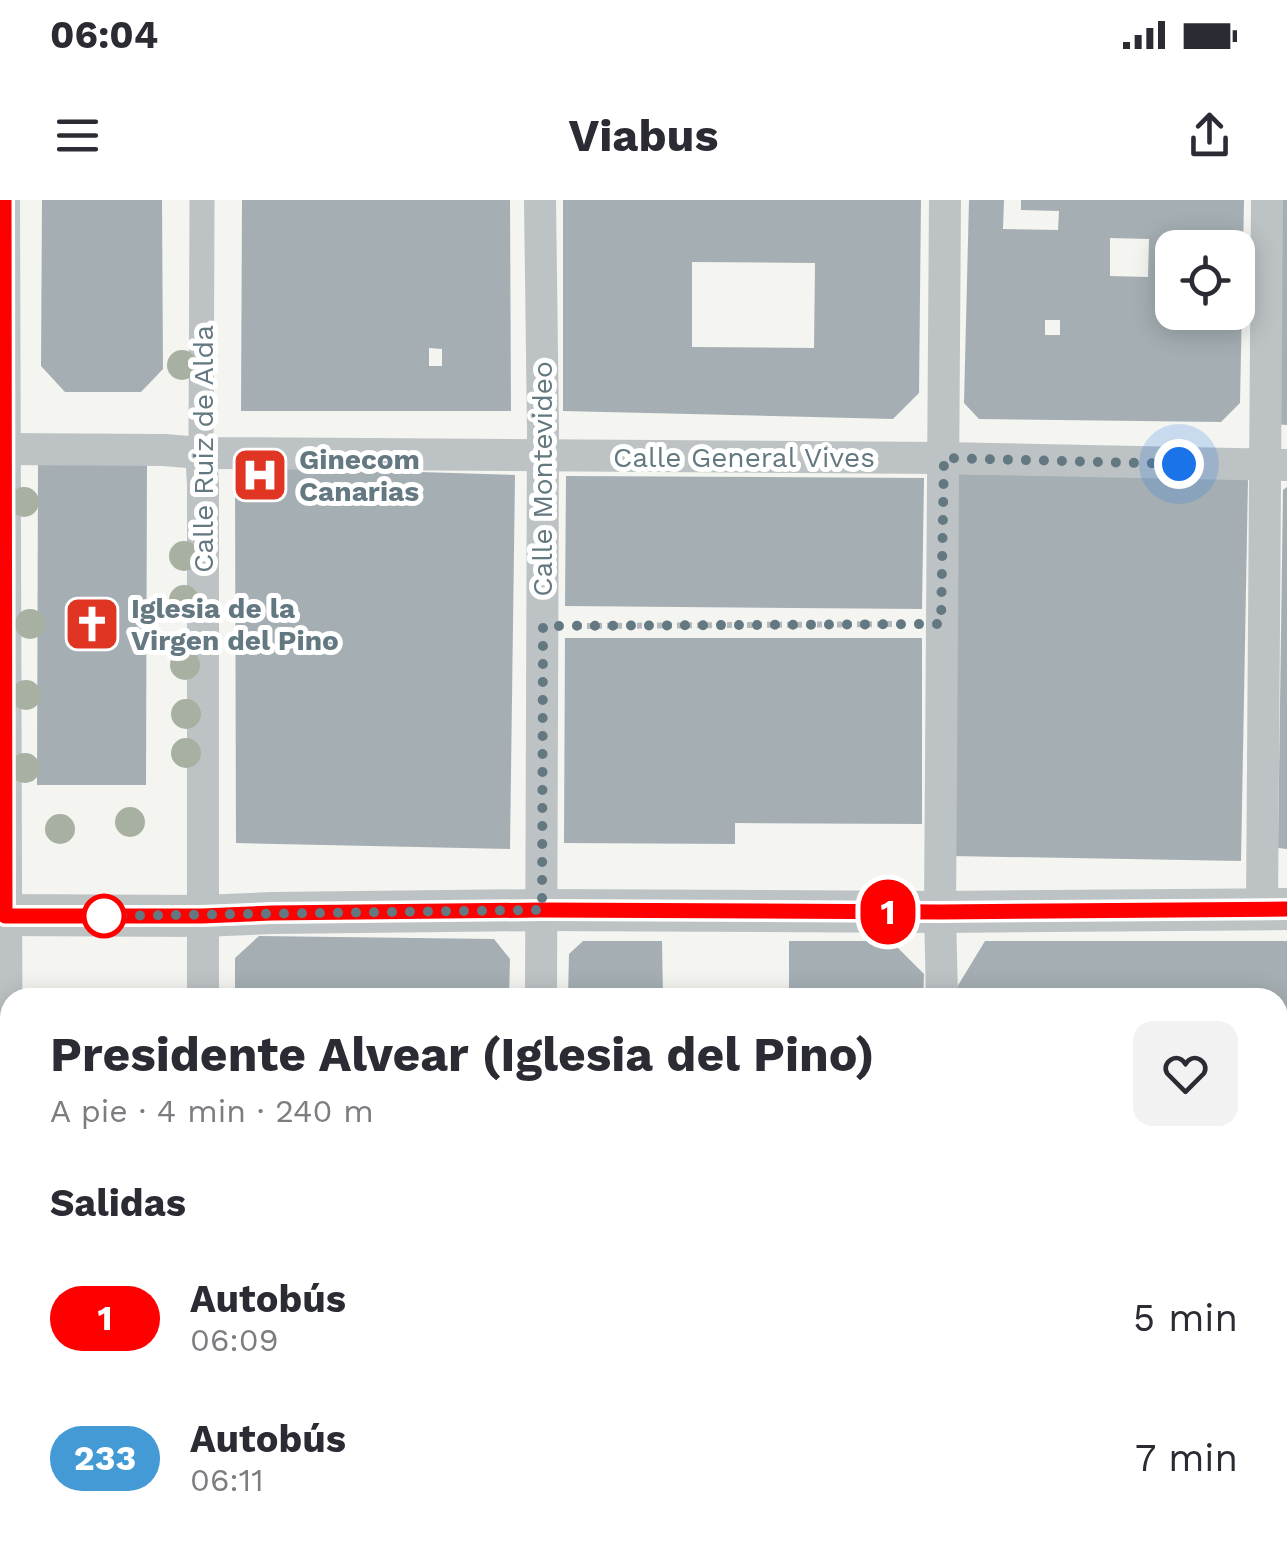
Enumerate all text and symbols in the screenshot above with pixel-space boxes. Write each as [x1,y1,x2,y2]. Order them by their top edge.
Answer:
text: 06:04 [50,13,158,57]
icon: menu [50,108,105,163]
icon: share [1182,108,1237,163]
text: Viabus [569,109,718,162]
map controls [1155,230,1255,330]
button: locate [1155,230,1255,330]
street label: Calle Ruiz de Alda [187,325,220,573]
street label: Calle Montevideo [526,361,559,597]
your location [1154,439,1204,489]
street label: Calle General Vives [613,441,875,474]
place label: Ginecom Canarias [299,443,420,508]
hospital icon: Ginecom Canarias [230,445,290,505]
place label: Iglesia de la Virgen del Pino [131,592,339,657]
church icon: Iglesia de la Virgen del Pino [62,594,122,654]
line badge: 1 [856,880,920,944]
text: 1 [880,891,896,933]
unlabelled marker [83,895,125,937]
button: heart [1133,1021,1238,1126]
text: Presidente Alvear (Iglesia del Pino) [50,1026,874,1083]
text: A pie · 4 min · 240 m [50,1092,374,1130]
text: Salidas [50,1181,186,1225]
text: Autobús [190,1277,346,1321]
text: 5 min [1133,1296,1238,1340]
text: 1 [97,1297,113,1339]
text: 06:09 [190,1321,278,1359]
text: Autobús [190,1417,346,1461]
text: 7 min [1135,1436,1238,1480]
text: 233 [74,1437,136,1479]
text: 06:11 [190,1461,264,1499]

